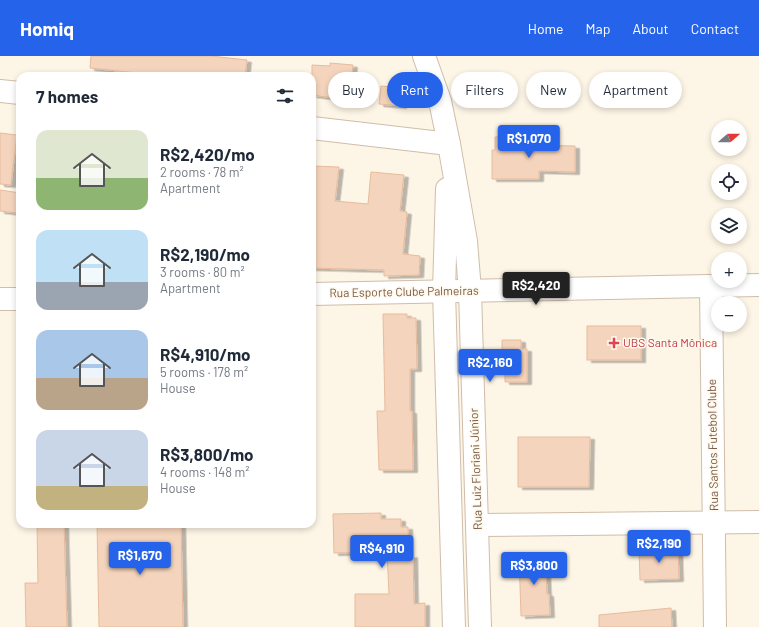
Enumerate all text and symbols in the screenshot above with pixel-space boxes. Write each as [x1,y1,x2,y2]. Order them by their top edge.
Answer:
text: Homiq [20,17,74,40]
text: Home [528,20,564,37]
text: Map [586,20,610,37]
text: About [632,20,669,37]
text: Contact [691,20,739,37]
chip: Buy [328,72,379,108]
chip: Rent [387,72,443,108]
chip: Filters [451,72,518,108]
chip: New [526,72,581,108]
chip: Apartment [589,72,682,108]
icon: filters [274,85,296,107]
text: 7 homes [36,86,98,106]
north arrow [711,120,747,156]
map controls [711,120,747,332]
pin: R$1,070 [492,125,566,159]
text: R$1,070 [507,130,551,146]
text: R$2,420/mo [160,144,255,164]
icon: home [68,146,116,194]
text: 2 rooms · 78 m² [160,164,244,180]
button: locate [711,164,747,200]
text: Apartment [160,180,221,196]
button: layers [711,208,747,244]
text: R$2,190/mo [160,244,250,264]
icon: home [68,246,116,294]
button: + [711,252,747,288]
text: 3 rooms · 80 m² [160,264,245,280]
pin: R$2,420 [499,272,573,306]
text: R$2,420 [512,277,560,293]
text: Apartment [160,280,221,296]
street label: Rua Esporte Clube Palmeiras [329,283,479,299]
button: − [711,296,747,332]
place label: UBS Santa Mônica [623,335,717,349]
marker: UBS Santa Mônica [608,337,620,349]
text: R$4,910/mo [160,344,251,364]
icon: home [68,346,116,394]
pin: R$2,160 [453,349,527,383]
text: R$2,160 [467,354,513,370]
text: 5 rooms · 178 m² [160,364,248,380]
street label: Rua Santos Futebol Clube [704,379,720,511]
text: House [160,380,196,396]
street label: Rua Luiz Floriani Júnior [466,407,484,530]
text: R$3,800/mo [160,444,254,464]
icon: home [68,446,116,494]
text: 4 rooms · 148 m² [160,464,250,480]
text: House [160,480,196,496]
pin: R$2,190 [622,530,696,564]
pin: R$4,910 [345,535,419,569]
text: R$2,190 [636,535,682,551]
text: R$4,910 [359,540,405,556]
pin: R$1,670 [103,542,177,576]
text: R$1,670 [118,547,162,563]
pin: R$3,800 [497,552,571,586]
text: R$3,800 [510,557,558,573]

